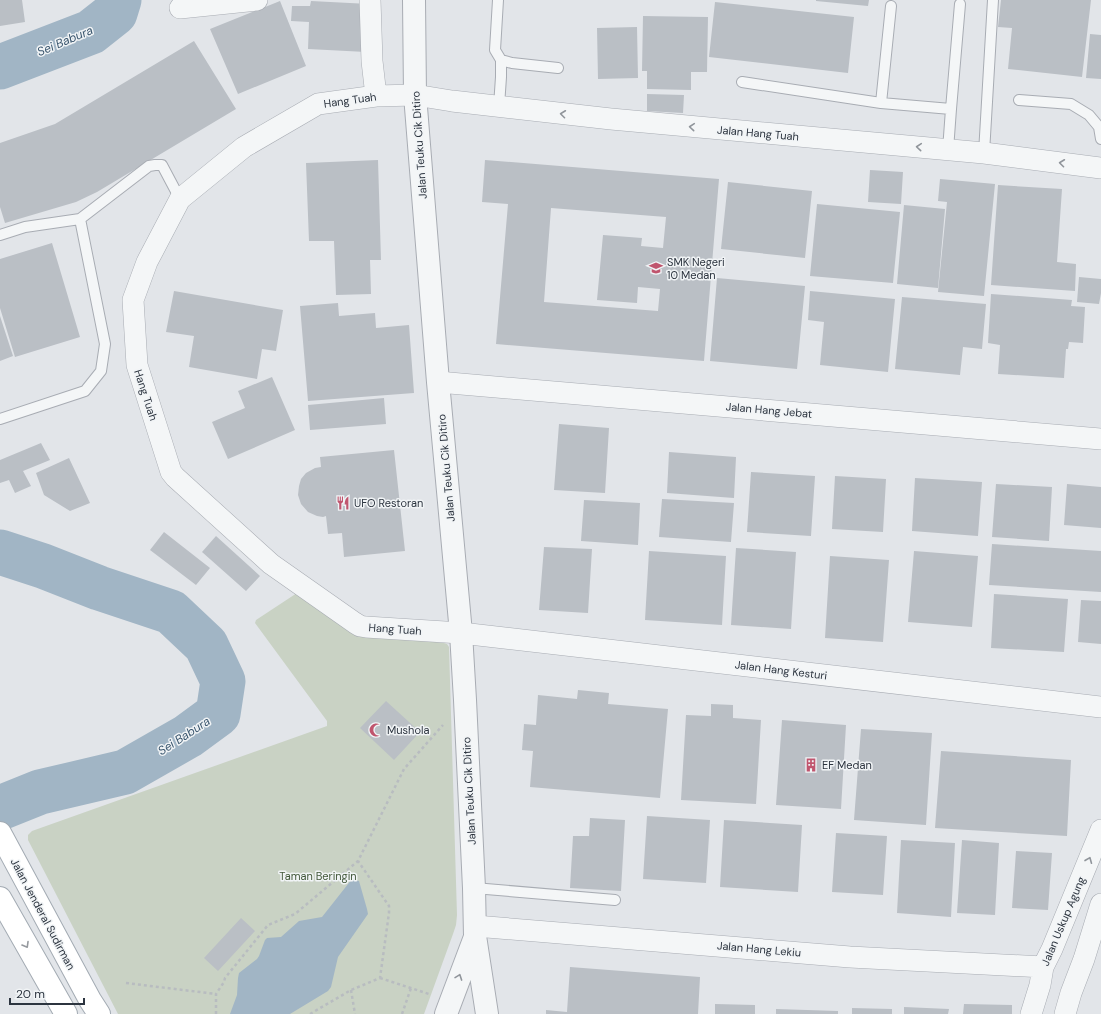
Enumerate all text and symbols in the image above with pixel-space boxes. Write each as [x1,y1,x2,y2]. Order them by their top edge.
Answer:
water label: Sei Babura [35,22,96,60]
street label: Hang Tuah [323,89,377,111]
street label: Jalan Teuku Cik Ditiro [408,91,430,199]
one-way arrow [560,109,566,118]
one-way arrow [689,122,695,131]
street label: Jalan Hang Tuah [716,122,800,144]
one-way arrow [916,143,922,152]
one-way arrow [1059,159,1065,168]
place label: SMK Negeri 10 Medan [667,255,725,282]
school or university icon: SMK Negeri 10 Medan [648,260,664,276]
street label: Hang Tuah [131,368,161,422]
street label: Jalan Hang Jebat [725,399,813,421]
street label: Jalan Teuku Cik Ditiro [434,413,458,523]
restaurant icon: UFO Restoran [335,495,351,511]
place label: UFO Restoran [354,496,423,510]
street label: Hang Tuah [368,620,422,638]
street label: Jalan Hang Kesturi [734,657,828,683]
water label: Sei Babura [155,713,214,759]
mosque icon: Mushola [368,722,384,738]
place label: Mushola [387,723,429,737]
street label: Jalan Teuku Cik Ditiro [459,737,479,845]
building icon: EF Medan [803,757,819,773]
place label: EF Medan [822,758,872,772]
street label: Jalan Jenderal Sudirman [8,856,78,972]
one-way arrow [1084,856,1092,863]
park label: Taman Beringin [279,869,357,883]
street label: Jalan Uskup Agung [1038,874,1088,968]
street label: Jalan Hang Lekiu [716,938,802,960]
one-way arrow [22,941,29,948]
one-way arrow [455,974,463,981]
scale bar [10,980,84,1006]
text: 20 m [16,986,45,1002]

